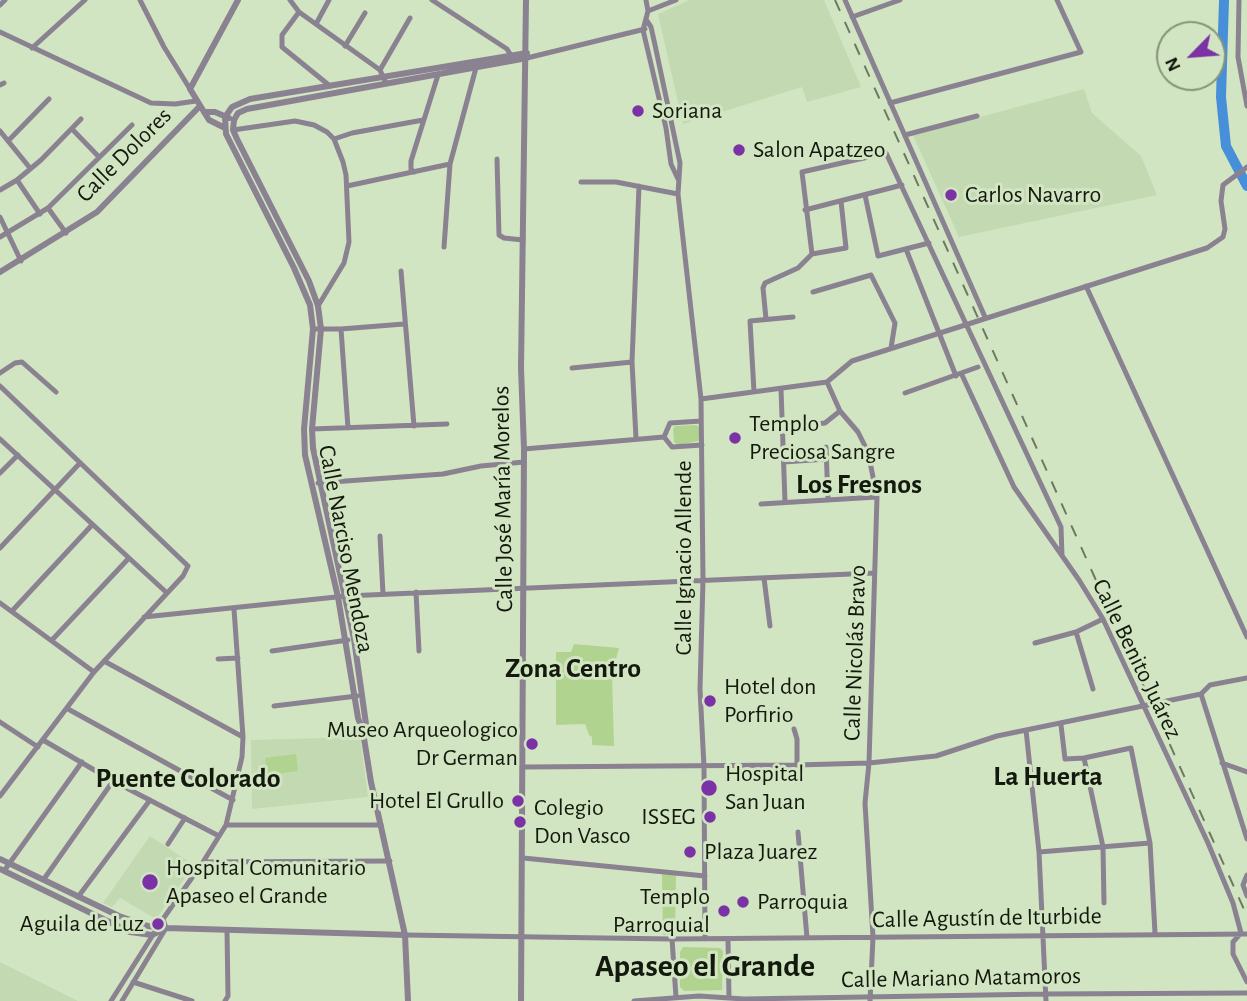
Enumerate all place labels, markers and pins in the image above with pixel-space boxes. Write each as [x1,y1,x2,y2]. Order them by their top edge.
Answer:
place label: Soriana [652,97,722,125]
marker: Soriana [630,103,646,119]
place label: Salon Apatzeo [753,136,886,164]
marker: Salon Apatzeo [731,142,747,158]
place label: Carlos Navarro [965,181,1101,209]
marker: Carlos Navarro [943,187,959,203]
place label: Templo Preciosa Sangre [749,410,895,466]
marker: Templo Preciosa Sangre [727,430,743,446]
place label: Hotel don Porfirio [724,673,816,729]
marker: Hotel don Porfirio [702,693,718,709]
place label: Museo Arqueologico Dr German [327,716,518,772]
marker: Museo Arqueologico Dr German [524,736,540,752]
place label: Hospital San Juan [725,760,806,816]
marker: Hospital San Juan [699,778,719,798]
place label: Hotel El Grullo [369,787,504,815]
marker: Hotel El Grullo [510,793,526,809]
place label: Colegio Don Vasco [534,794,631,850]
place label: ISSEG [641,803,696,831]
marker: ISSEG [702,809,718,825]
marker: Colegio Don Vasco [512,814,528,830]
place label: Plaza Juarez [704,838,817,866]
marker: Plaza Juarez [682,844,698,860]
place label: Hospital Comunitario Apaseo el Grande [166,854,366,910]
marker: Hospital Comunitario Apaseo el Grande [140,872,160,892]
place label: Templo Parroquial [613,883,710,939]
place label: Parroquia [757,888,848,916]
marker: Parroquia [735,894,751,910]
marker: Templo Parroquial [716,903,732,919]
place label: Aguila de Luz [20,910,144,938]
marker: Aguila de Luz [150,916,166,932]

